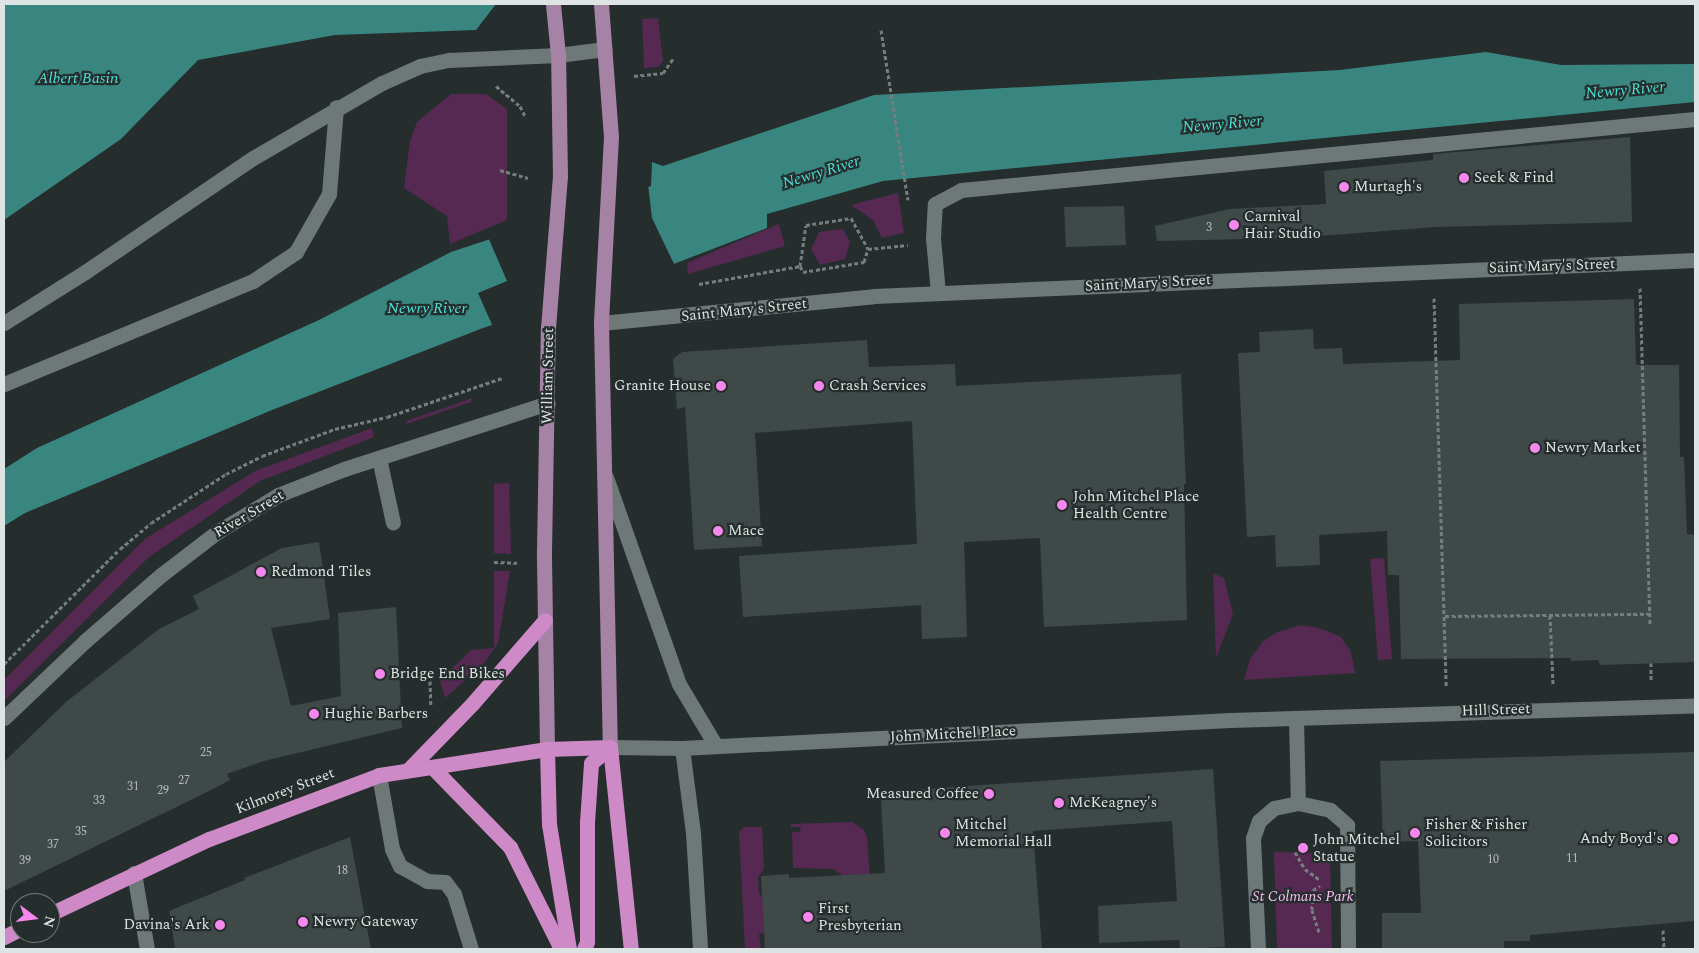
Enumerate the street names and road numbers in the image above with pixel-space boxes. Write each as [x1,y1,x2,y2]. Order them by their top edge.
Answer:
street label: Saint Mary's Street [1489,255,1615,277]
street label: Saint Mary's Street [1084,271,1212,295]
street label: Saint Mary's Street [680,294,808,326]
street label: William Street [538,328,558,424]
street label: River Street [211,486,287,542]
street label: Hill Street [1461,700,1531,720]
street label: John Mitchel Place [889,722,1017,746]
street label: Kilmorey Street [233,764,337,818]

